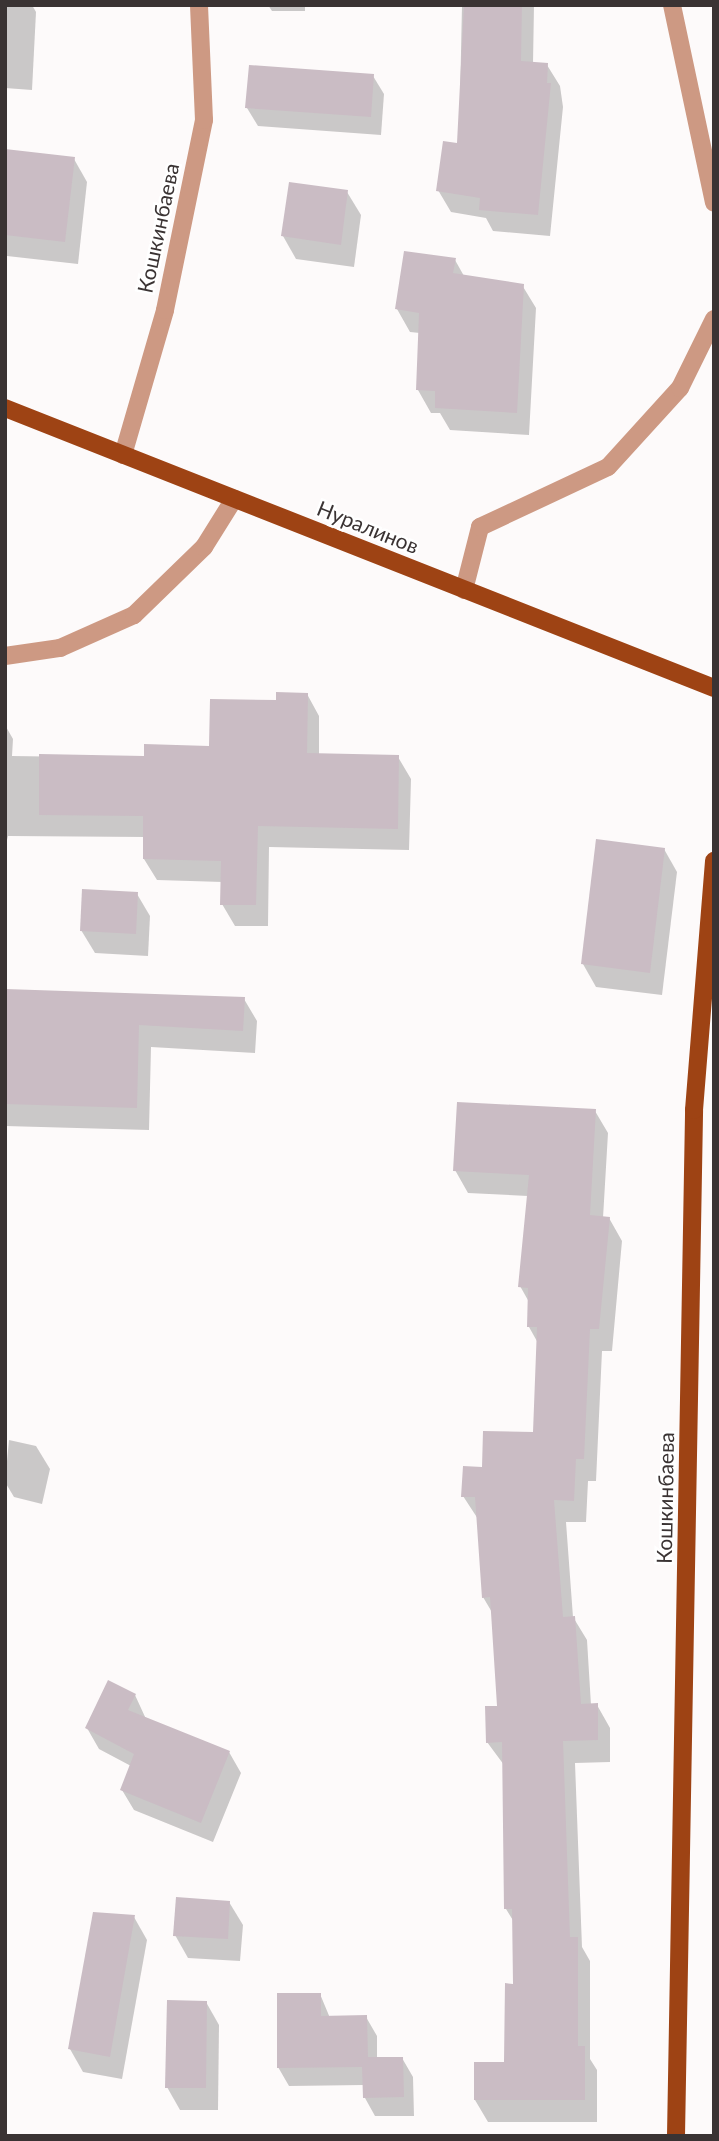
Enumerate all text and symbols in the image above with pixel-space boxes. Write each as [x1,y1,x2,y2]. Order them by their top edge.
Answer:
street label: Кошкинбаева [132,161,184,295]
street label: Нуралинов [314,495,422,559]
street label: Кошкинбаева [651,1432,679,1564]

